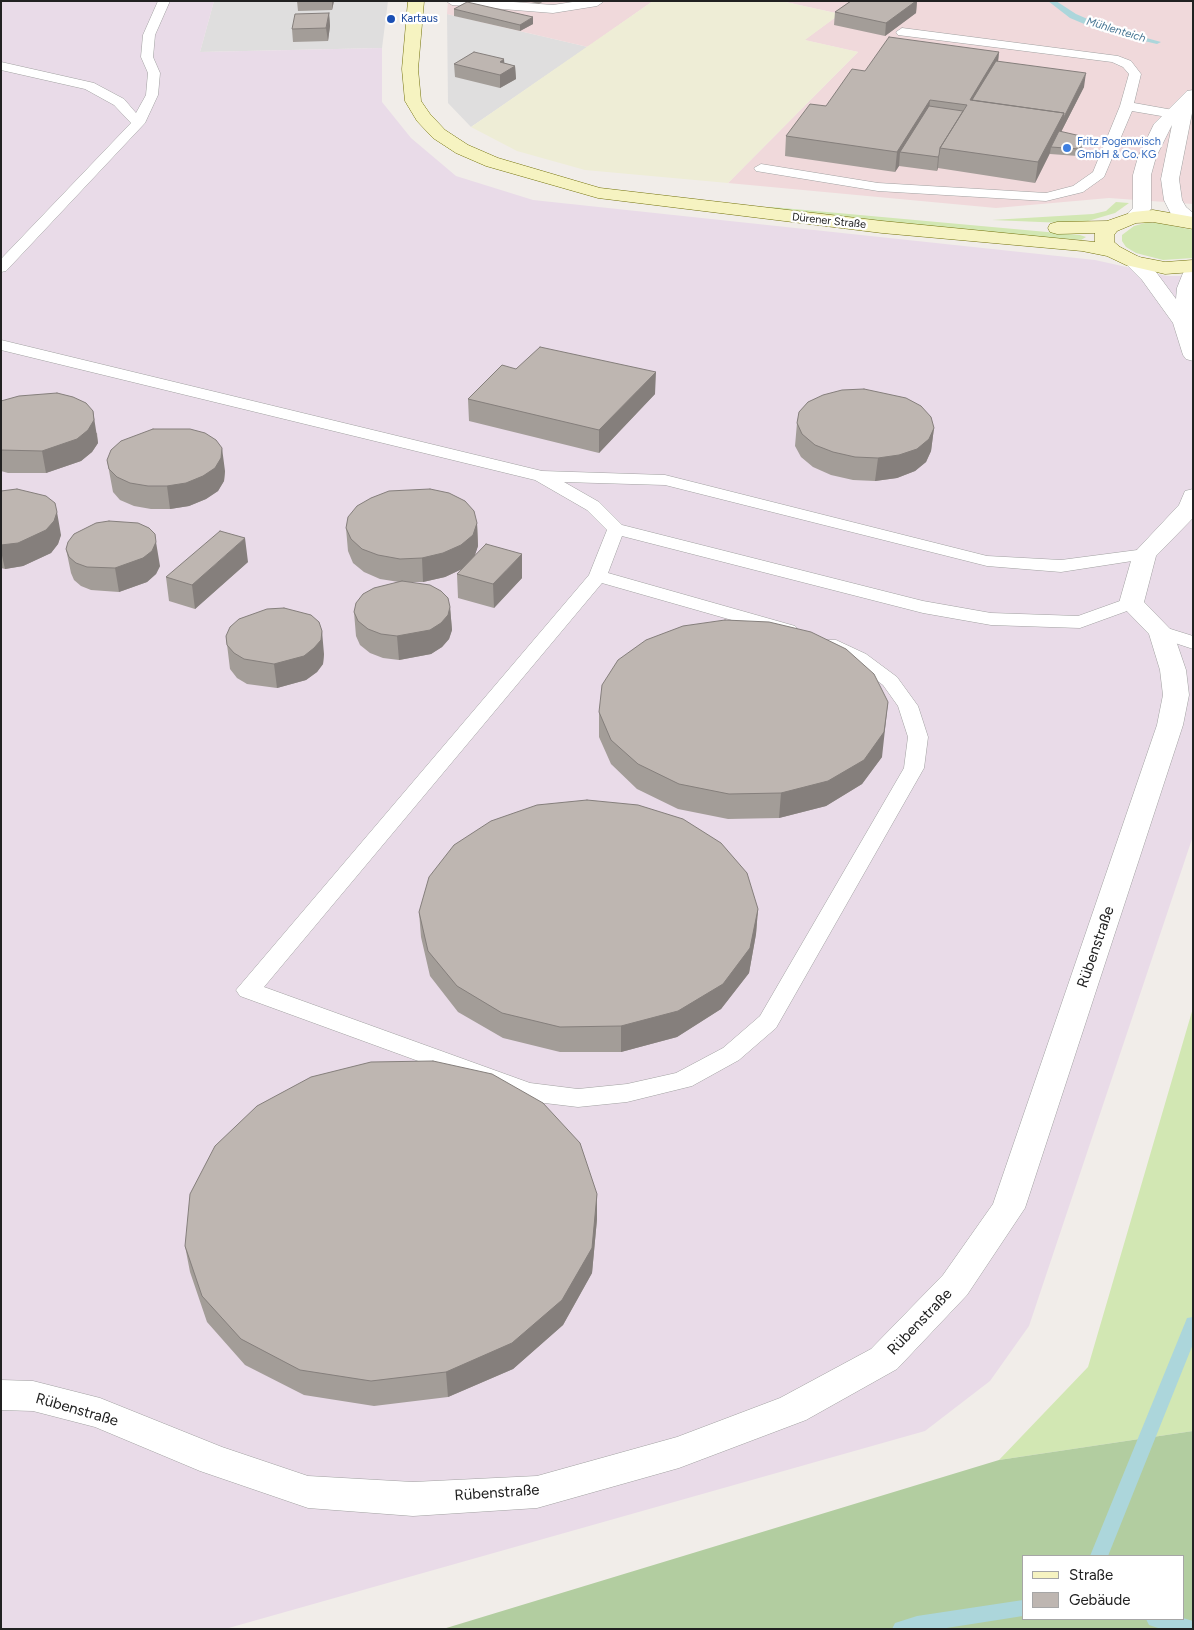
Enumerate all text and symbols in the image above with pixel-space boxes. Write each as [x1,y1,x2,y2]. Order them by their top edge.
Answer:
place label: Kartaus [401,12,438,26]
marker: Kartaus [385,13,397,25]
water label: Mühlenteich [1085,15,1147,45]
place label: Fritz Pogenwisch GmbH & Co. KG [1077,135,1161,161]
marker: Fritz Pogenwisch GmbH & Co. KG [1061,142,1073,154]
street label: Dürener Straße [791,211,867,231]
street label: Rübenstraße [1074,904,1118,990]
street label: Rübenstraße [884,1285,956,1359]
street label: Rübenstraße [34,1390,120,1430]
street label: Rübenstraße [454,1481,540,1505]
legend [1022,1555,1184,1620]
text: Straße [1069,1566,1113,1584]
text: Gebäude [1069,1591,1130,1609]

